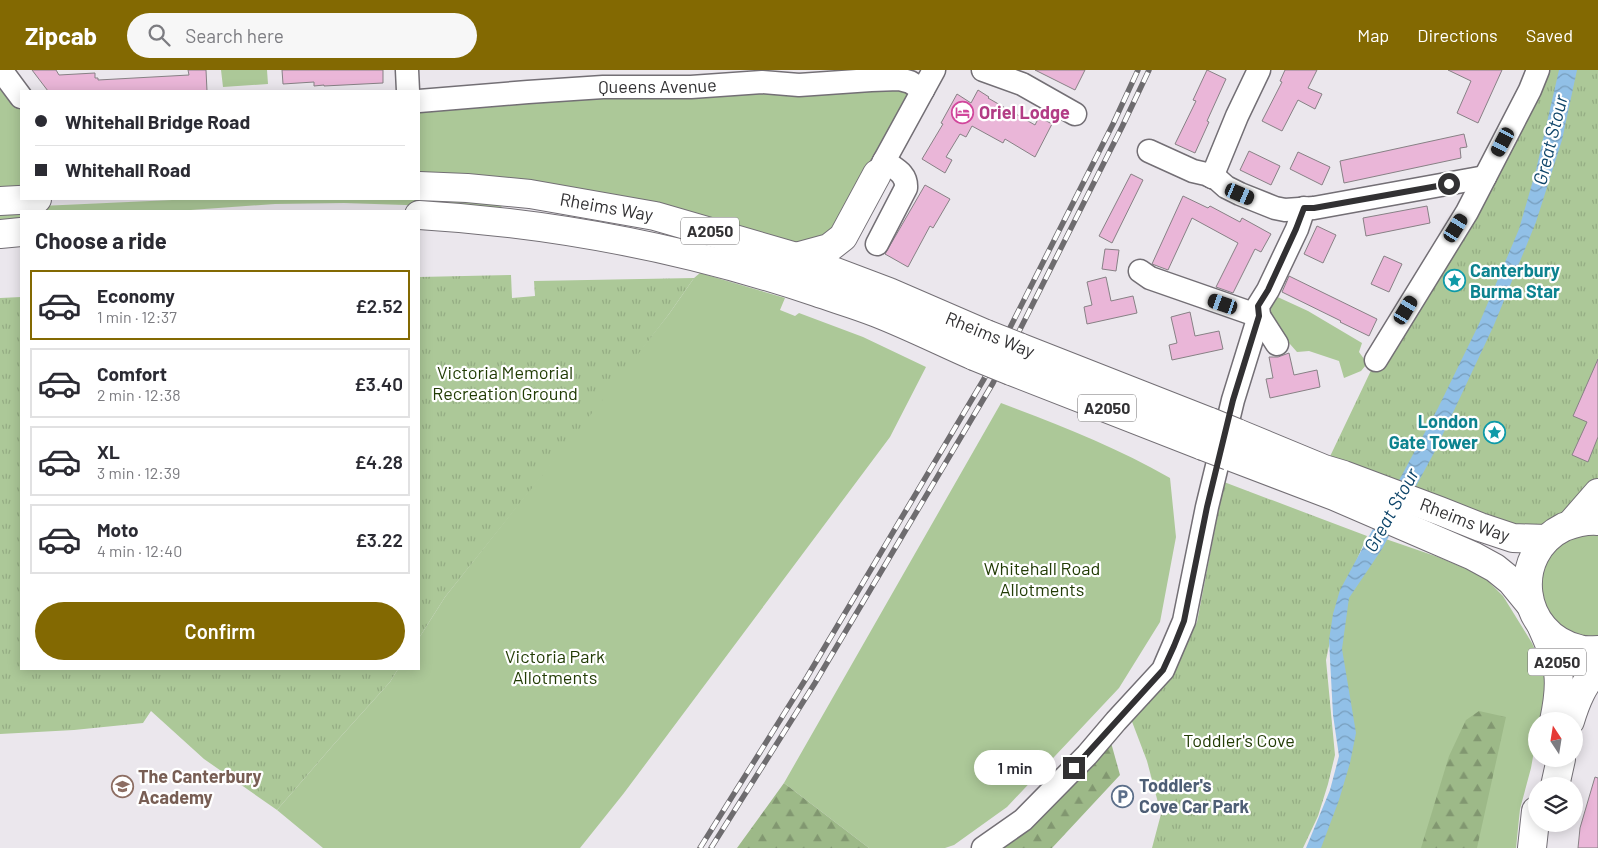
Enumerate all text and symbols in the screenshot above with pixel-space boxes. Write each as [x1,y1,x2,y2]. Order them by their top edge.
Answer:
search box [127,13,477,58]
text: Zipcab [25,21,97,50]
icon: search [145,21,173,49]
text: Search here [185,24,284,47]
text: Map [1357,24,1389,46]
text: Directions [1417,24,1498,46]
text: Saved [1526,24,1573,46]
street label: Queens Avenue [598,73,717,97]
water label: Great Stour [1527,91,1572,187]
hotel icon: Oriel Lodge [951,101,975,125]
place label: Oriel Lodge [979,101,1070,123]
text: Whitehall Bridge Road [65,110,250,133]
car [1489,125,1516,159]
text: Whitehall Road [65,158,191,181]
route start [1438,173,1460,195]
car [1223,181,1256,207]
street label: Rheims Way [558,187,655,225]
car [1441,211,1470,245]
road number: A2050 [681,218,739,245]
text: Choose a ride [35,227,167,253]
place label: Canterbury Burma Star [1470,259,1560,302]
place icon: Canterbury Burma Star [1442,269,1466,293]
icon: car [37,283,82,328]
text: Economy [97,284,175,307]
car [1206,292,1239,316]
car [1391,293,1420,327]
text: £2.52 [355,294,403,317]
street label: Rheims Way [943,306,1038,362]
text: 1 min · 12:37 [97,307,177,326]
icon: car [37,361,82,406]
park label: Victoria Memorial Recreation Ground [432,361,578,404]
text: Comfort [97,362,167,385]
text: £3.40 [354,372,403,395]
text: 2 min · 12:38 [97,385,181,404]
road number: A2050 [1078,394,1136,422]
place label: London Gate Tower [1389,410,1478,453]
place icon: London Gate Tower [1482,420,1506,444]
icon: car [37,439,82,484]
text: XL [97,440,120,463]
text: £4.28 [355,450,403,473]
text: 3 min · 12:39 [97,463,180,482]
water label: Great Stour [1358,463,1424,556]
street label: Rheims Way [1417,492,1513,546]
icon: car [37,517,82,562]
text: Moto [97,518,139,541]
text: £3.22 [355,528,403,551]
text: 4 min · 12:40 [97,541,182,560]
park label: Whitehall Road Allotments [984,557,1100,600]
button: Confirm [35,602,405,660]
park label: Victoria Park Allotments [505,645,605,688]
road number: A2050 [1528,648,1586,676]
north arrow [1528,712,1582,768]
map controls [1528,712,1583,832]
park label: Toddler's Cove [1183,729,1295,751]
callout: 1 min [974,750,1056,786]
route end [1063,757,1085,779]
text: 1 min [998,758,1032,777]
place label: The Canterbury Academy [138,765,262,808]
place label: Toddler's Cove Car Park [1139,774,1250,817]
school or university icon: The Canterbury Academy [110,775,134,799]
button: layers [1528,777,1583,832]
parking icon: Toddler's Cove Car Park [1111,784,1135,808]

